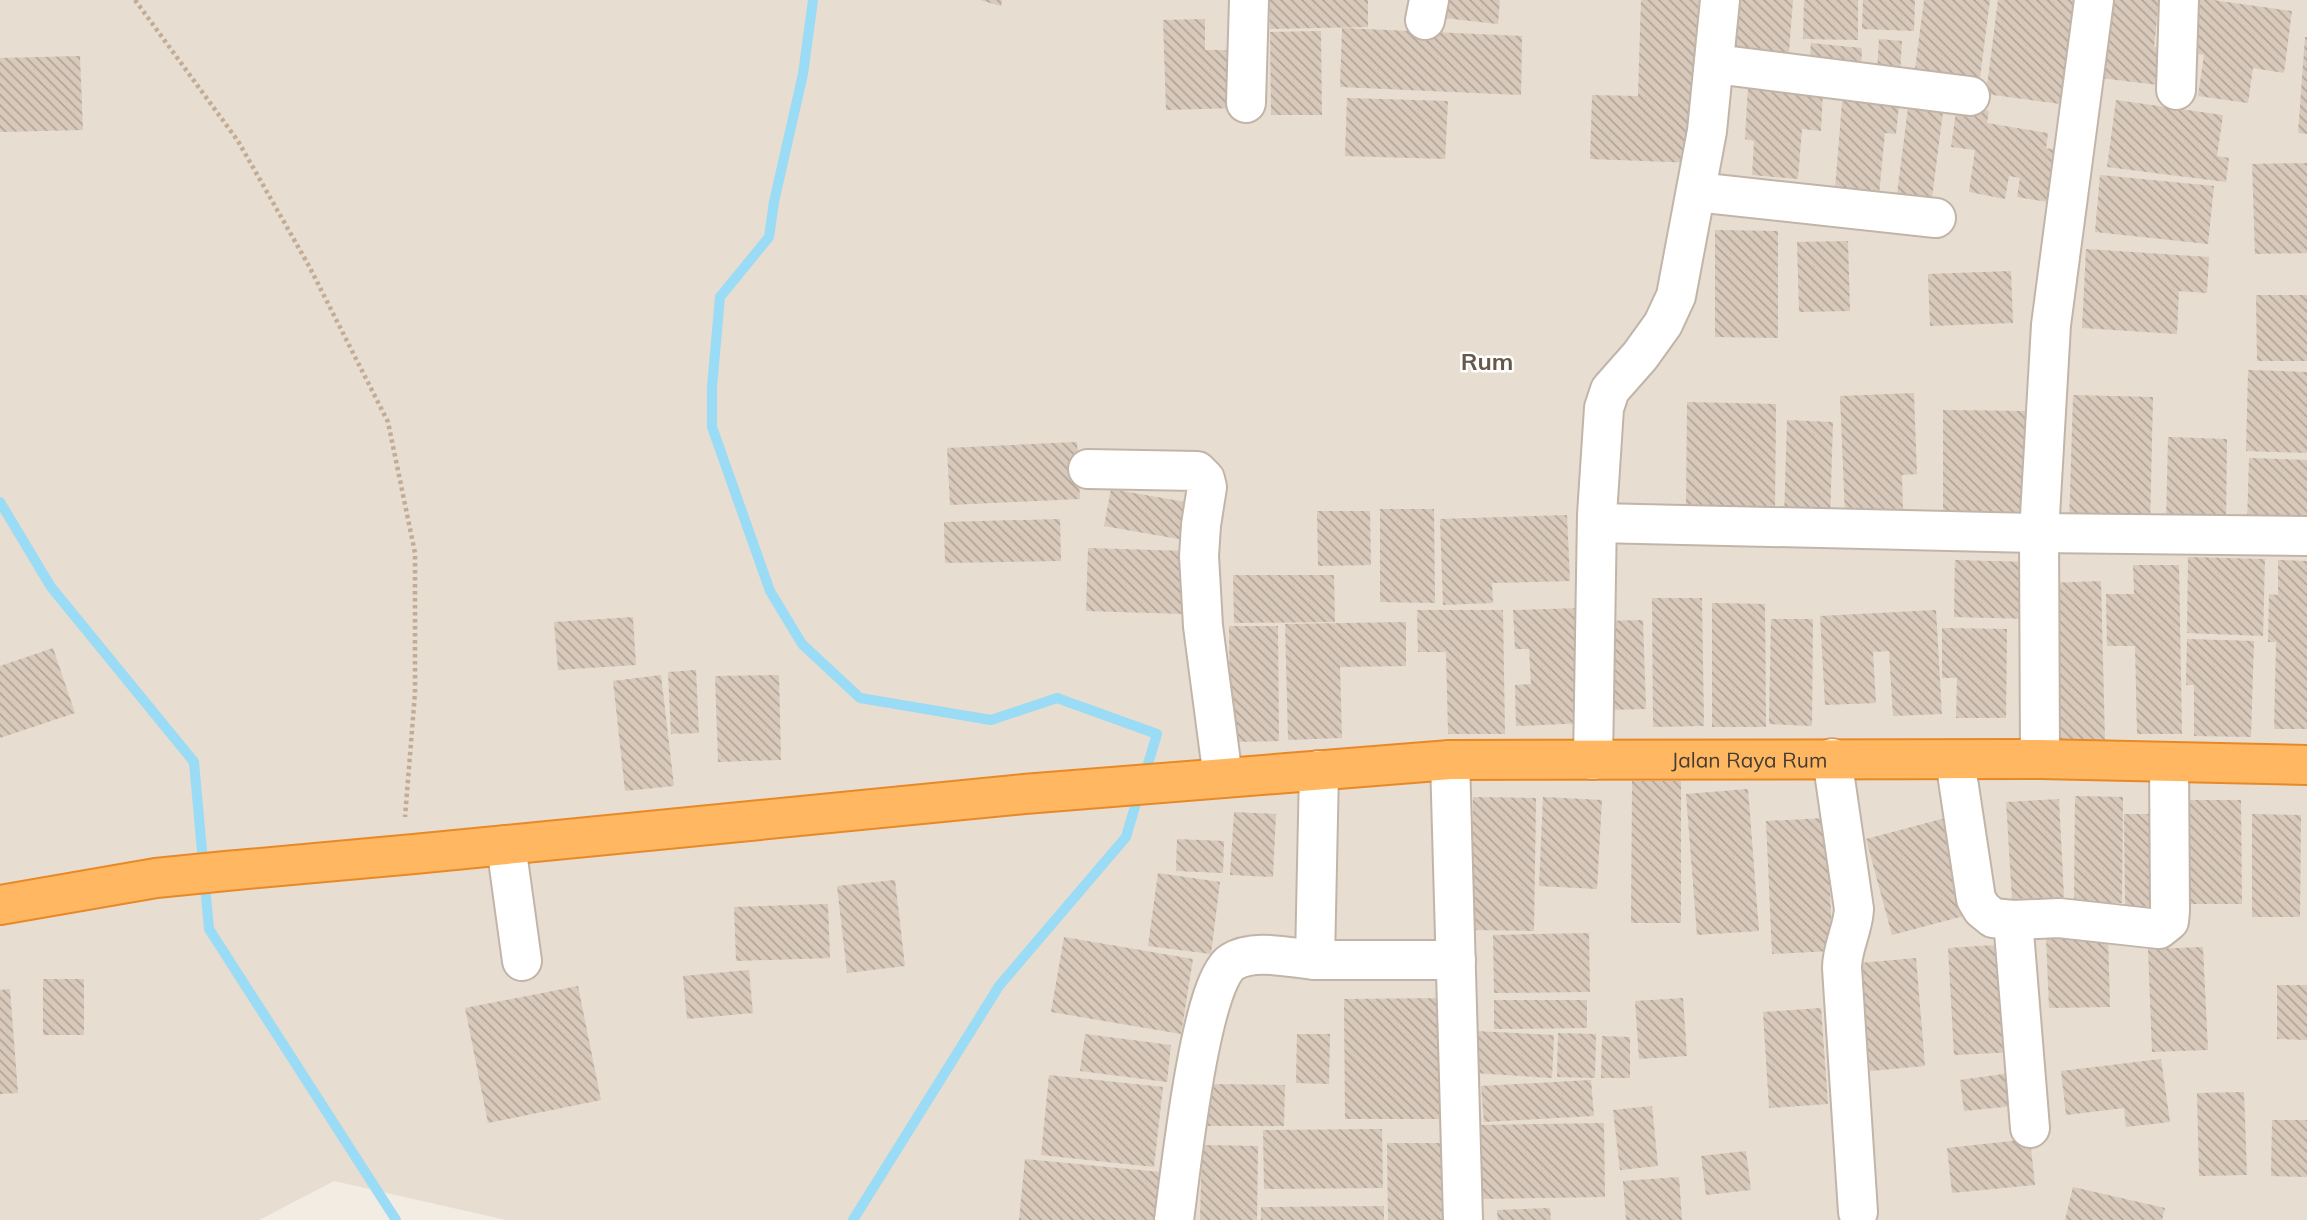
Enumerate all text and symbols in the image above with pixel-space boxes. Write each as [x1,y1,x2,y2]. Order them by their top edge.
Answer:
district label: Rum [1461,346,1513,376]
street label: Jalan Raya Rum [1671,746,1827,773]

